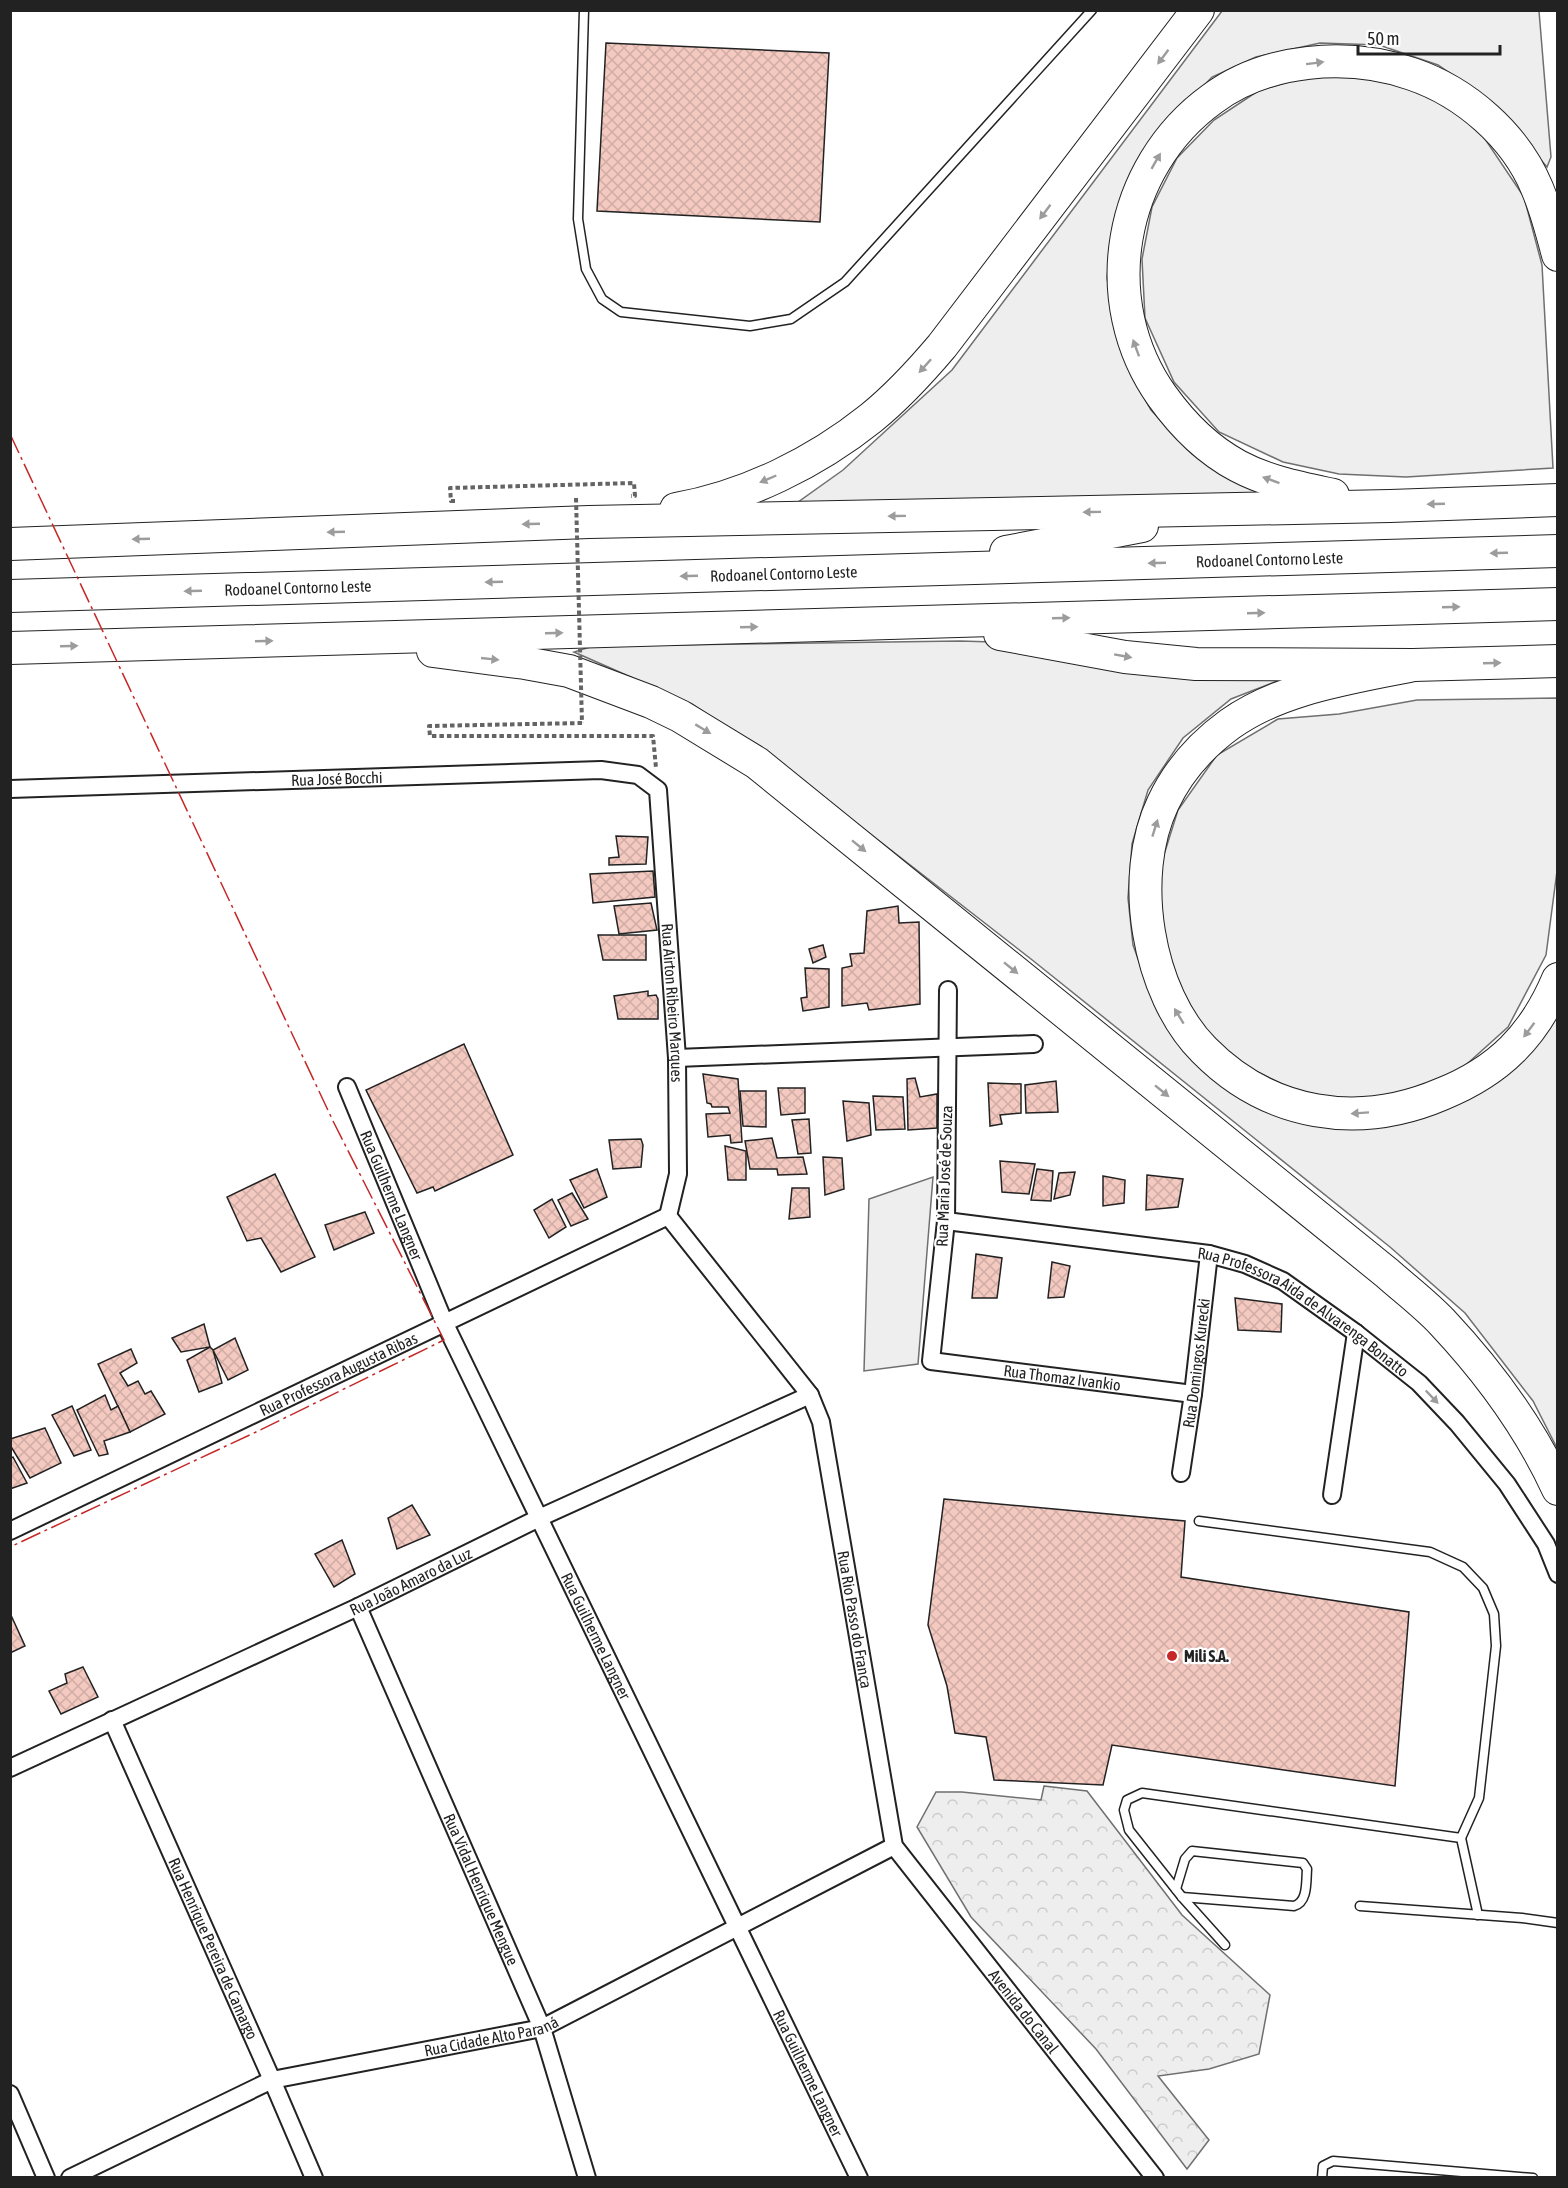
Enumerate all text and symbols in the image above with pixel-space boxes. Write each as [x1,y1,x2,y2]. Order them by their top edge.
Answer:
scale bar [1358,18,1500,56]
text: 50 m [1367,28,1399,49]
one-way arrow [1156,49,1169,65]
one-way arrow [1305,58,1324,68]
one-way arrow [1150,153,1161,169]
one-way arrow [1039,205,1051,220]
one-way arrow [1131,339,1141,357]
one-way arrow [919,358,932,373]
one-way arrow [759,474,777,484]
one-way arrow [1262,474,1280,484]
one-way arrow [1427,499,1446,509]
one-way arrow [1083,507,1102,517]
one-way arrow [888,511,907,521]
one-way arrow [521,520,540,529]
one-way arrow [326,527,345,536]
one-way arrow [131,534,150,544]
street label: Rodoanel Contorno Leste [1196,548,1343,571]
one-way arrow [1490,548,1509,557]
one-way arrow [1148,558,1167,567]
street label: Rodoanel Contorno Leste [710,562,857,585]
one-way arrow [680,572,699,581]
street label: Rodoanel Contorno Leste [224,576,372,599]
one-way arrow [485,577,504,587]
one-way arrow [183,586,202,595]
one-way arrow [1442,602,1461,612]
one-way arrow [1247,608,1266,617]
one-way arrow [1052,613,1071,623]
one-way arrow [740,622,759,632]
one-way arrow [545,628,564,637]
one-way arrow [254,636,273,645]
one-way arrow [59,641,78,651]
one-way arrow [1113,652,1132,661]
one-way arrow [480,654,499,663]
one-way arrow [1483,658,1502,667]
one-way arrow [695,724,711,735]
street label: Rua José Bocchi [291,768,383,789]
one-way arrow [1151,819,1160,837]
one-way arrow [851,839,866,852]
street label: Rua Airton Ribeiro Marques [658,923,686,1083]
one-way arrow [1003,961,1019,974]
one-way arrow [1174,1008,1185,1024]
one-way arrow [1524,1022,1536,1037]
one-way arrow [1154,1084,1170,1097]
street label: Rua Maria José de Souza [933,1105,955,1247]
one-way arrow [1351,1108,1370,1118]
street label: Rua Guilherme Langner [357,1128,427,1263]
street label: Rua Professora Aida de Alvarenga Bonatto [1197,1244,1412,1380]
street label: Rua Domingos Kurecki [1179,1297,1213,1429]
street label: Rua Professora Augusta Ribas [257,1328,420,1419]
street label: Rua Thomaz Ivankio [1003,1361,1122,1394]
one-way arrow [1425,1389,1439,1403]
street label: Rua João Amaro da Luz [347,1544,475,1619]
street label: Rua Rio Passo do França [834,1549,876,1690]
street label: Rua Guilherme Langner [558,1570,635,1702]
place label: Mili S.A. [1184,1647,1229,1665]
marker: Mili S.A. [1165,1649,1179,1663]
street label: Rua Vidal Henrique Mengue [440,1811,522,1968]
street label: Rua Henrique Pereira de Camargo [165,1855,262,2042]
street label: Avenida do Canal [985,1966,1063,2057]
street label: Rua Guilherme Langner [770,2007,847,2140]
street label: Rua Cidade Alto Paraná [423,2012,561,2060]

